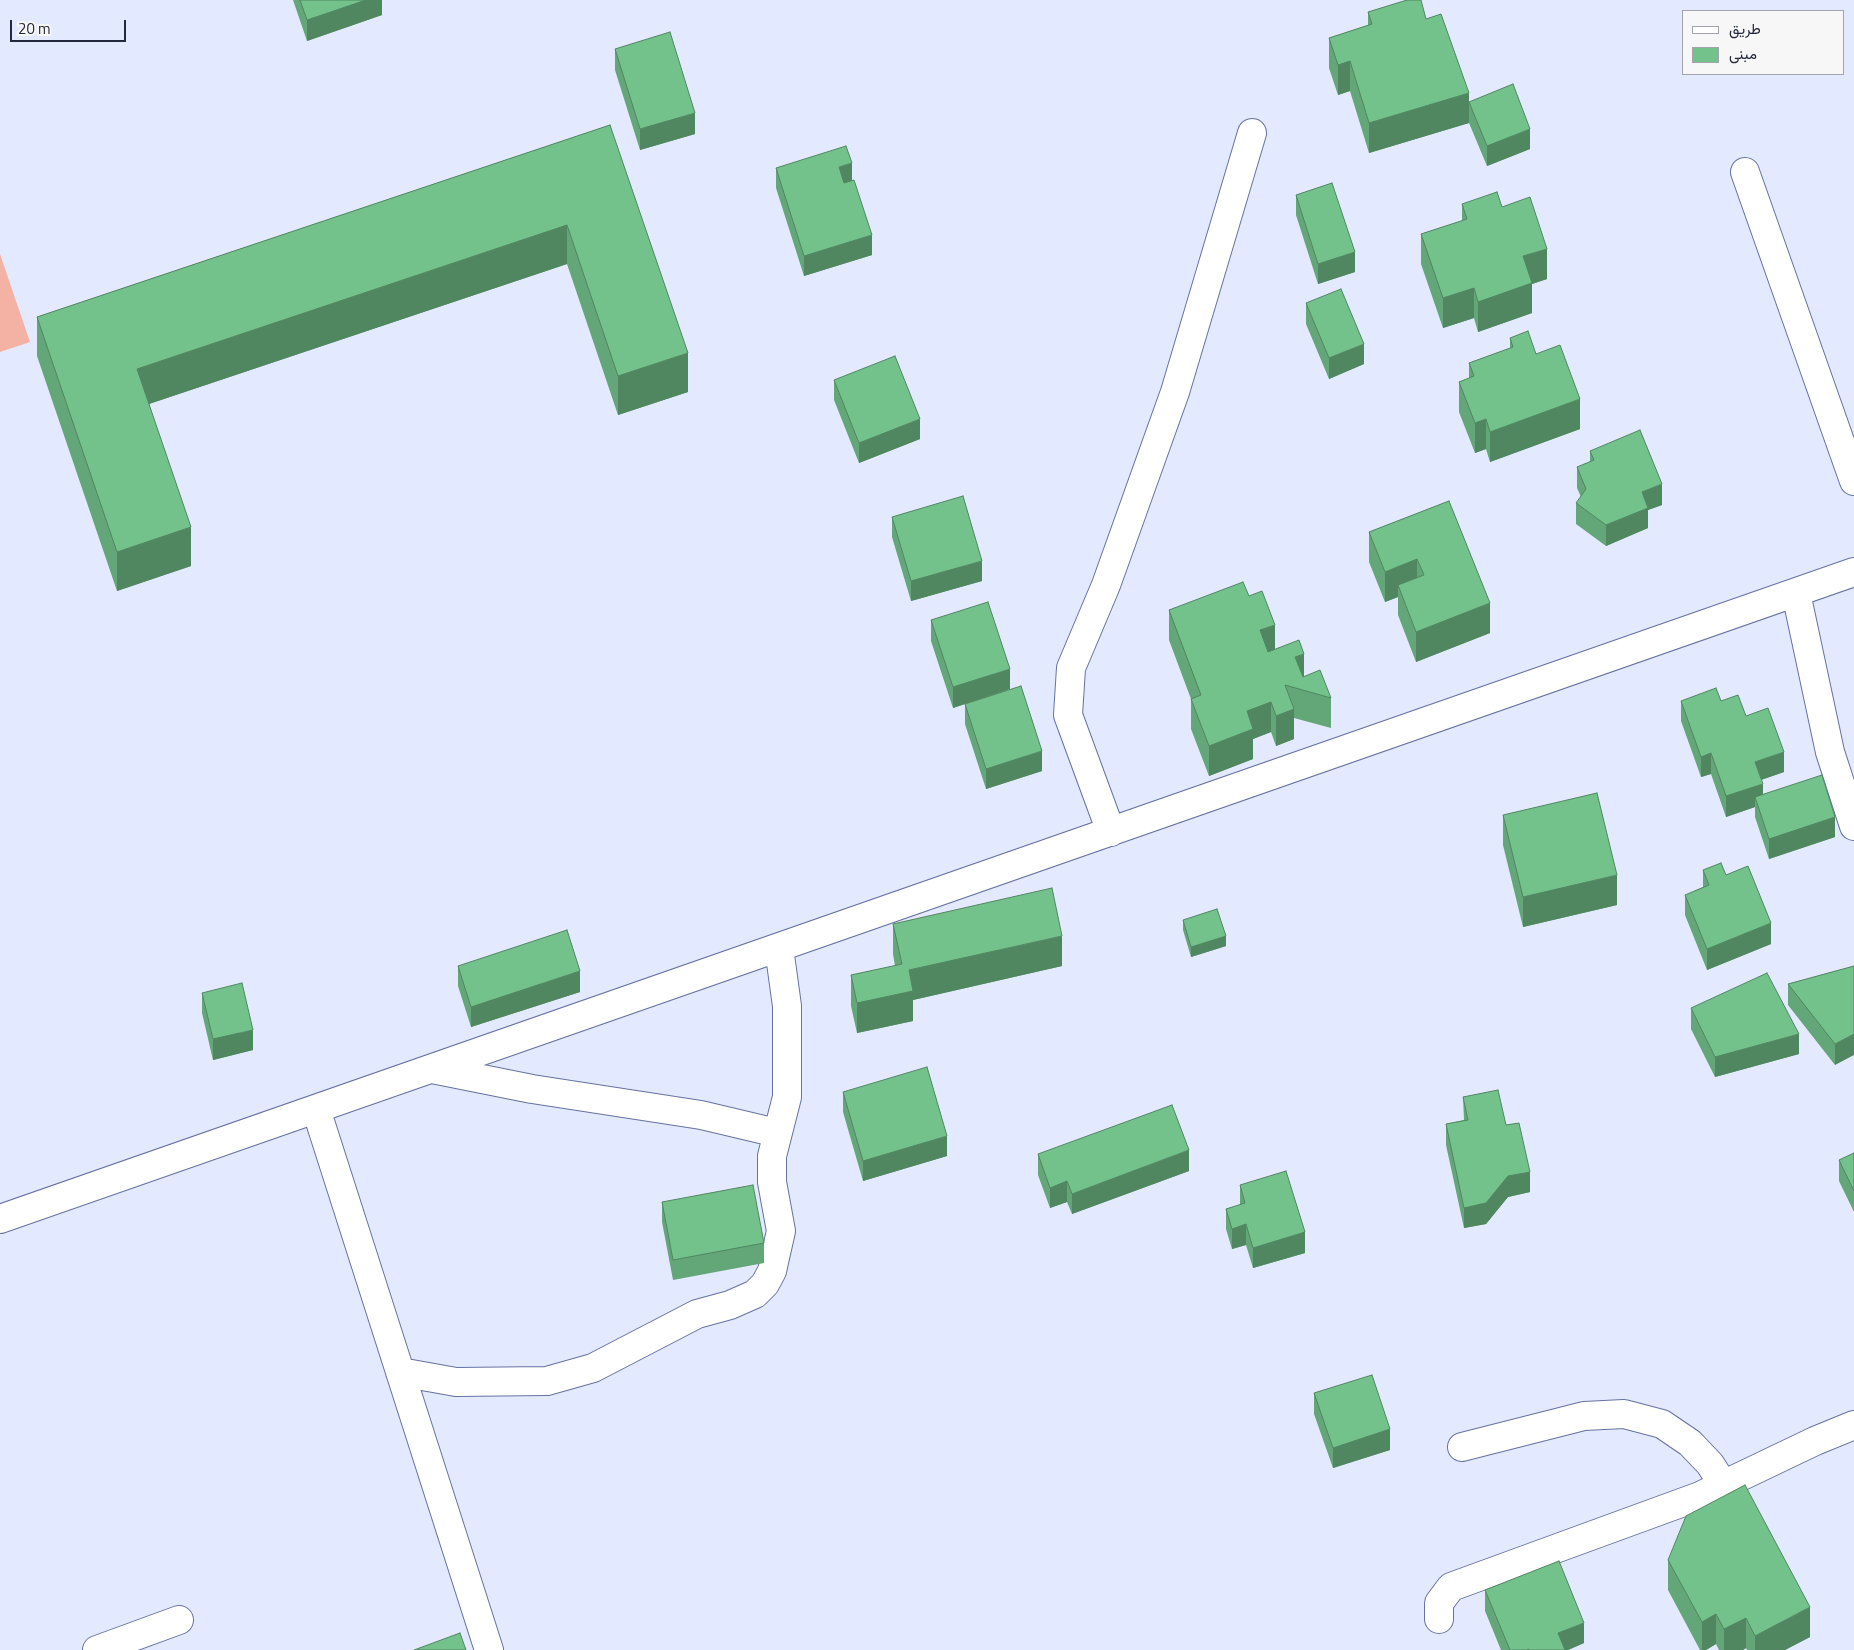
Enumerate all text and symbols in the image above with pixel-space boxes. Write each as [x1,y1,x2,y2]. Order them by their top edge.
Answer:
scale bar [12,10,129,42]
legend [1682,10,1844,75]
text: 20 m [18,17,51,40]
text: طريق [1729,17,1761,40]
text: مبنى [1729,42,1757,65]

